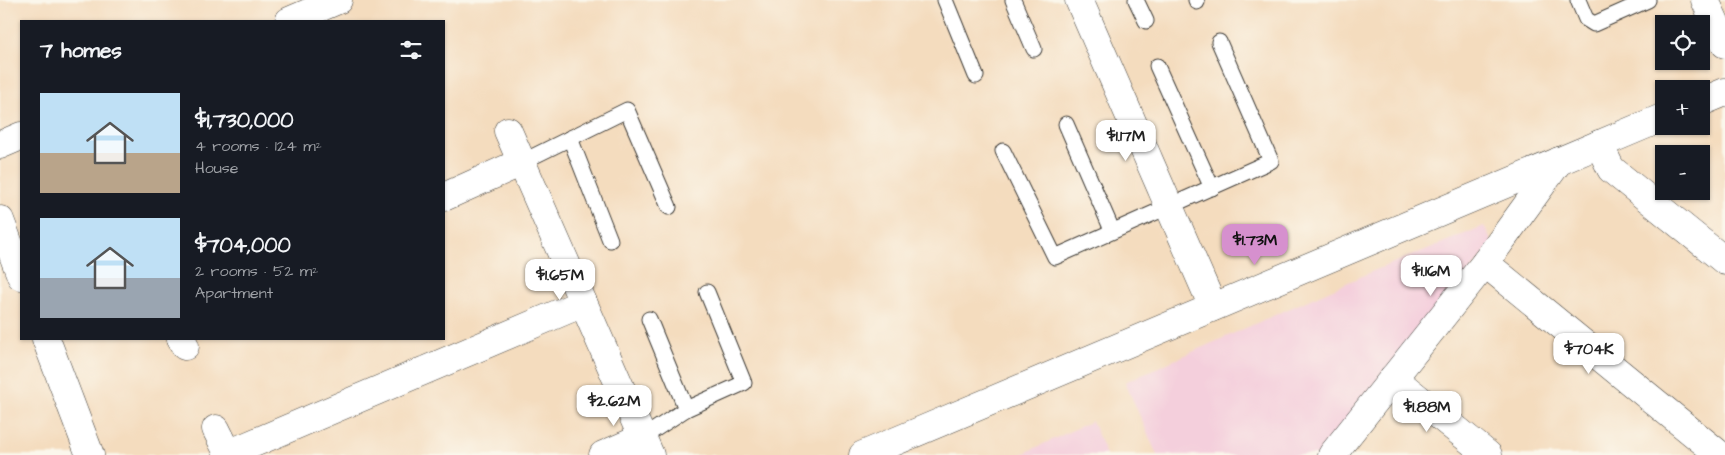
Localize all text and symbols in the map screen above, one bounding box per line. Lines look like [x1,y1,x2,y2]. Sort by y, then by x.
map controls [1655,15,1710,200]
button: locate [1655,15,1710,70]
text: 7 homes [40,36,122,65]
icon: filters [397,36,425,64]
button: + [1655,80,1710,135]
text: $1,730,000 [195,106,293,135]
icon: home [80,113,140,173]
pin: $1.17M [1085,120,1167,162]
text: $1.17M [1107,125,1145,147]
text: 4 rooms · 124 m² [195,135,322,157]
button: − [1655,145,1710,200]
text: House [195,157,239,179]
pin: $1.73M [1214,224,1296,266]
text: $1.73M [1233,229,1277,251]
text: $704,000 [195,231,291,260]
icon: home [80,238,140,298]
pin: $1.16M [1390,254,1472,297]
pin: $1.65M [519,258,601,301]
text: 2 rooms · 52 m² [195,260,318,282]
text: $1.16M [1412,260,1450,282]
text: $1.65M [536,264,584,286]
text: Apartment [195,282,273,304]
pin: $704K [1554,332,1624,375]
text: $704K [1564,338,1614,360]
pin: $2.62M [573,384,655,427]
text: $2.62M [588,390,640,412]
pin: $1.88M [1386,390,1468,433]
text: $1.88M [1403,396,1451,418]

